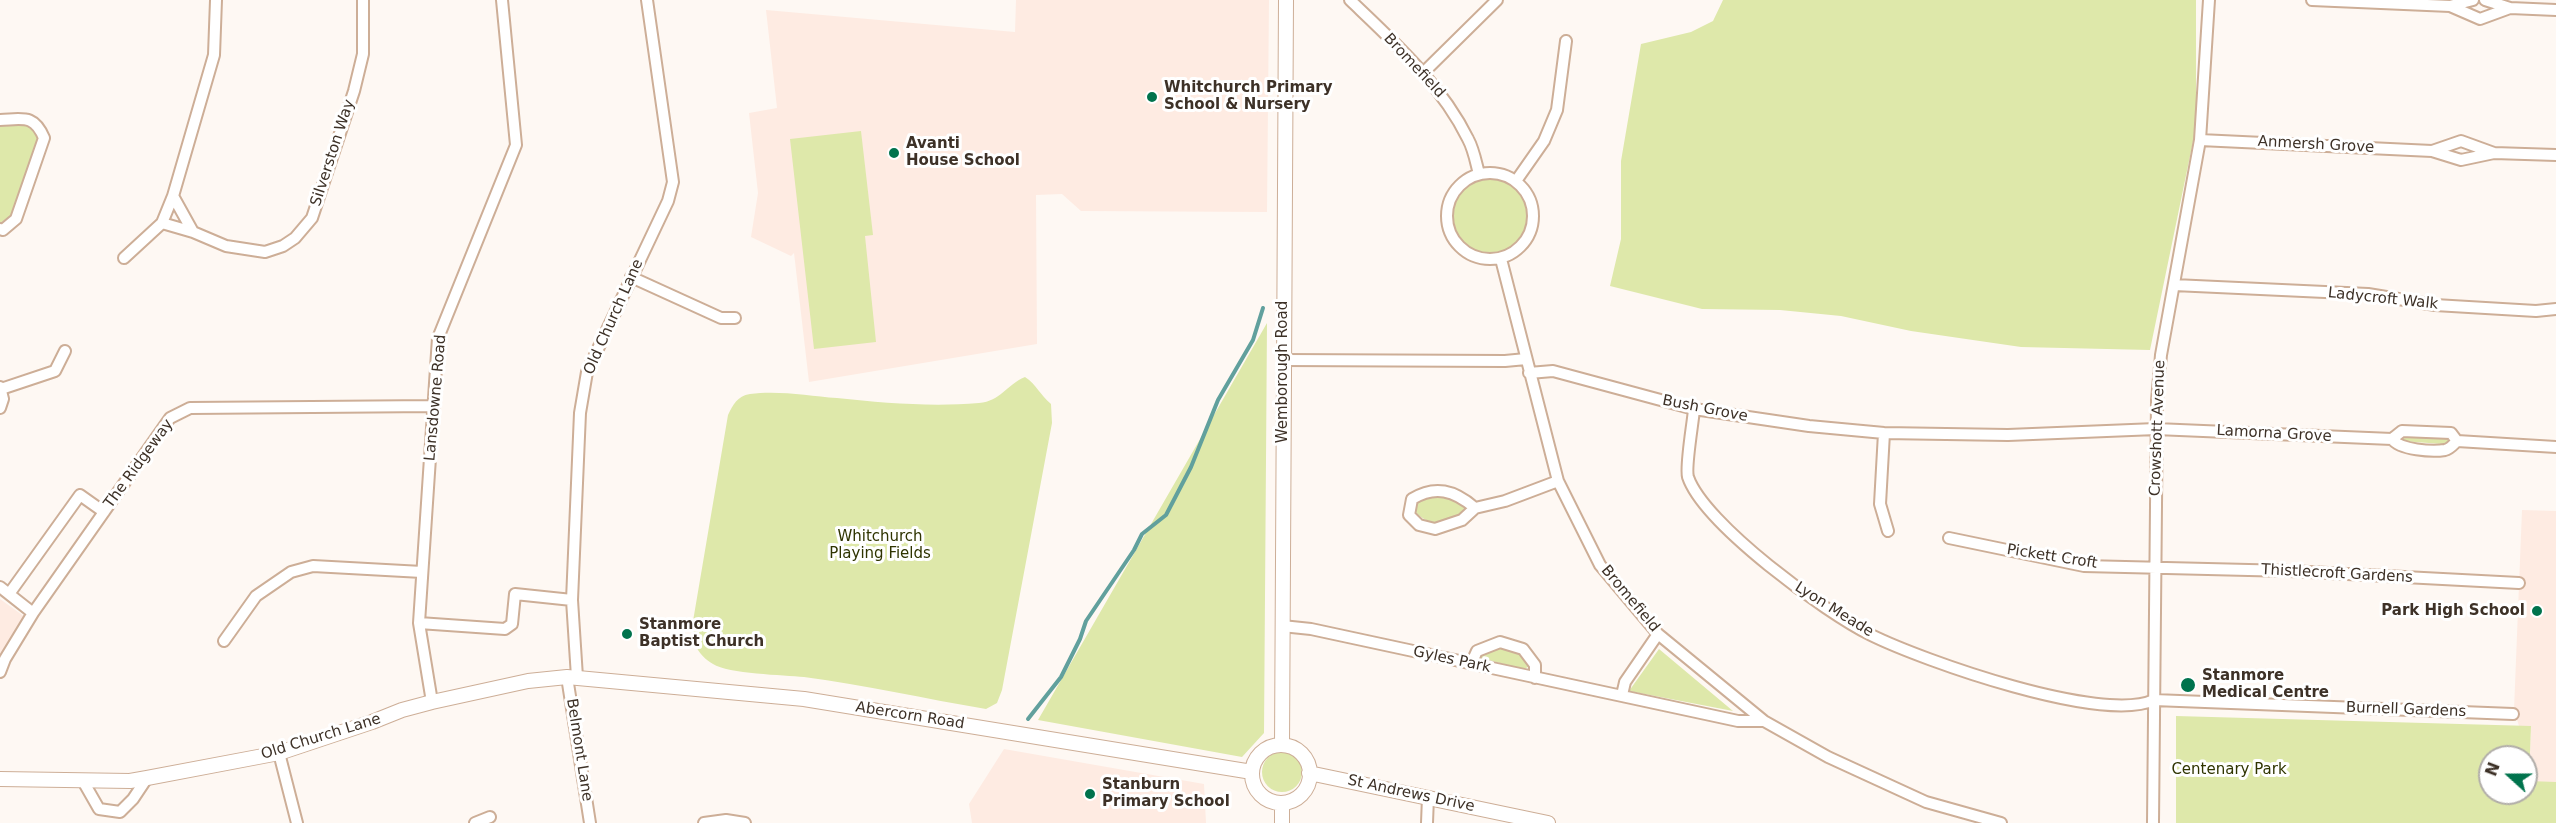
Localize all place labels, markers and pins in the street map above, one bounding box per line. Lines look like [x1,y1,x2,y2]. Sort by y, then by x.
place label: Whitchurch Primary School & Nursery [1164,79,1332,114]
marker: Whitchurch Primary School & Nursery [1145,90,1159,104]
place label: Avanti House School [906,135,1020,170]
marker: Avanti House School [887,146,901,160]
place label: Park High School [2381,602,2525,620]
marker: Park High School [2530,604,2544,618]
place label: Stanmore Baptist Church [639,616,764,651]
marker: Stanmore Baptist Church [620,627,634,641]
place label: Stanmore Medical Centre [2202,667,2329,702]
marker: Stanmore Medical Centre [2179,676,2197,694]
place label: Stanburn Primary School [1102,776,1230,811]
marker: Stanburn Primary School [1083,787,1097,801]

